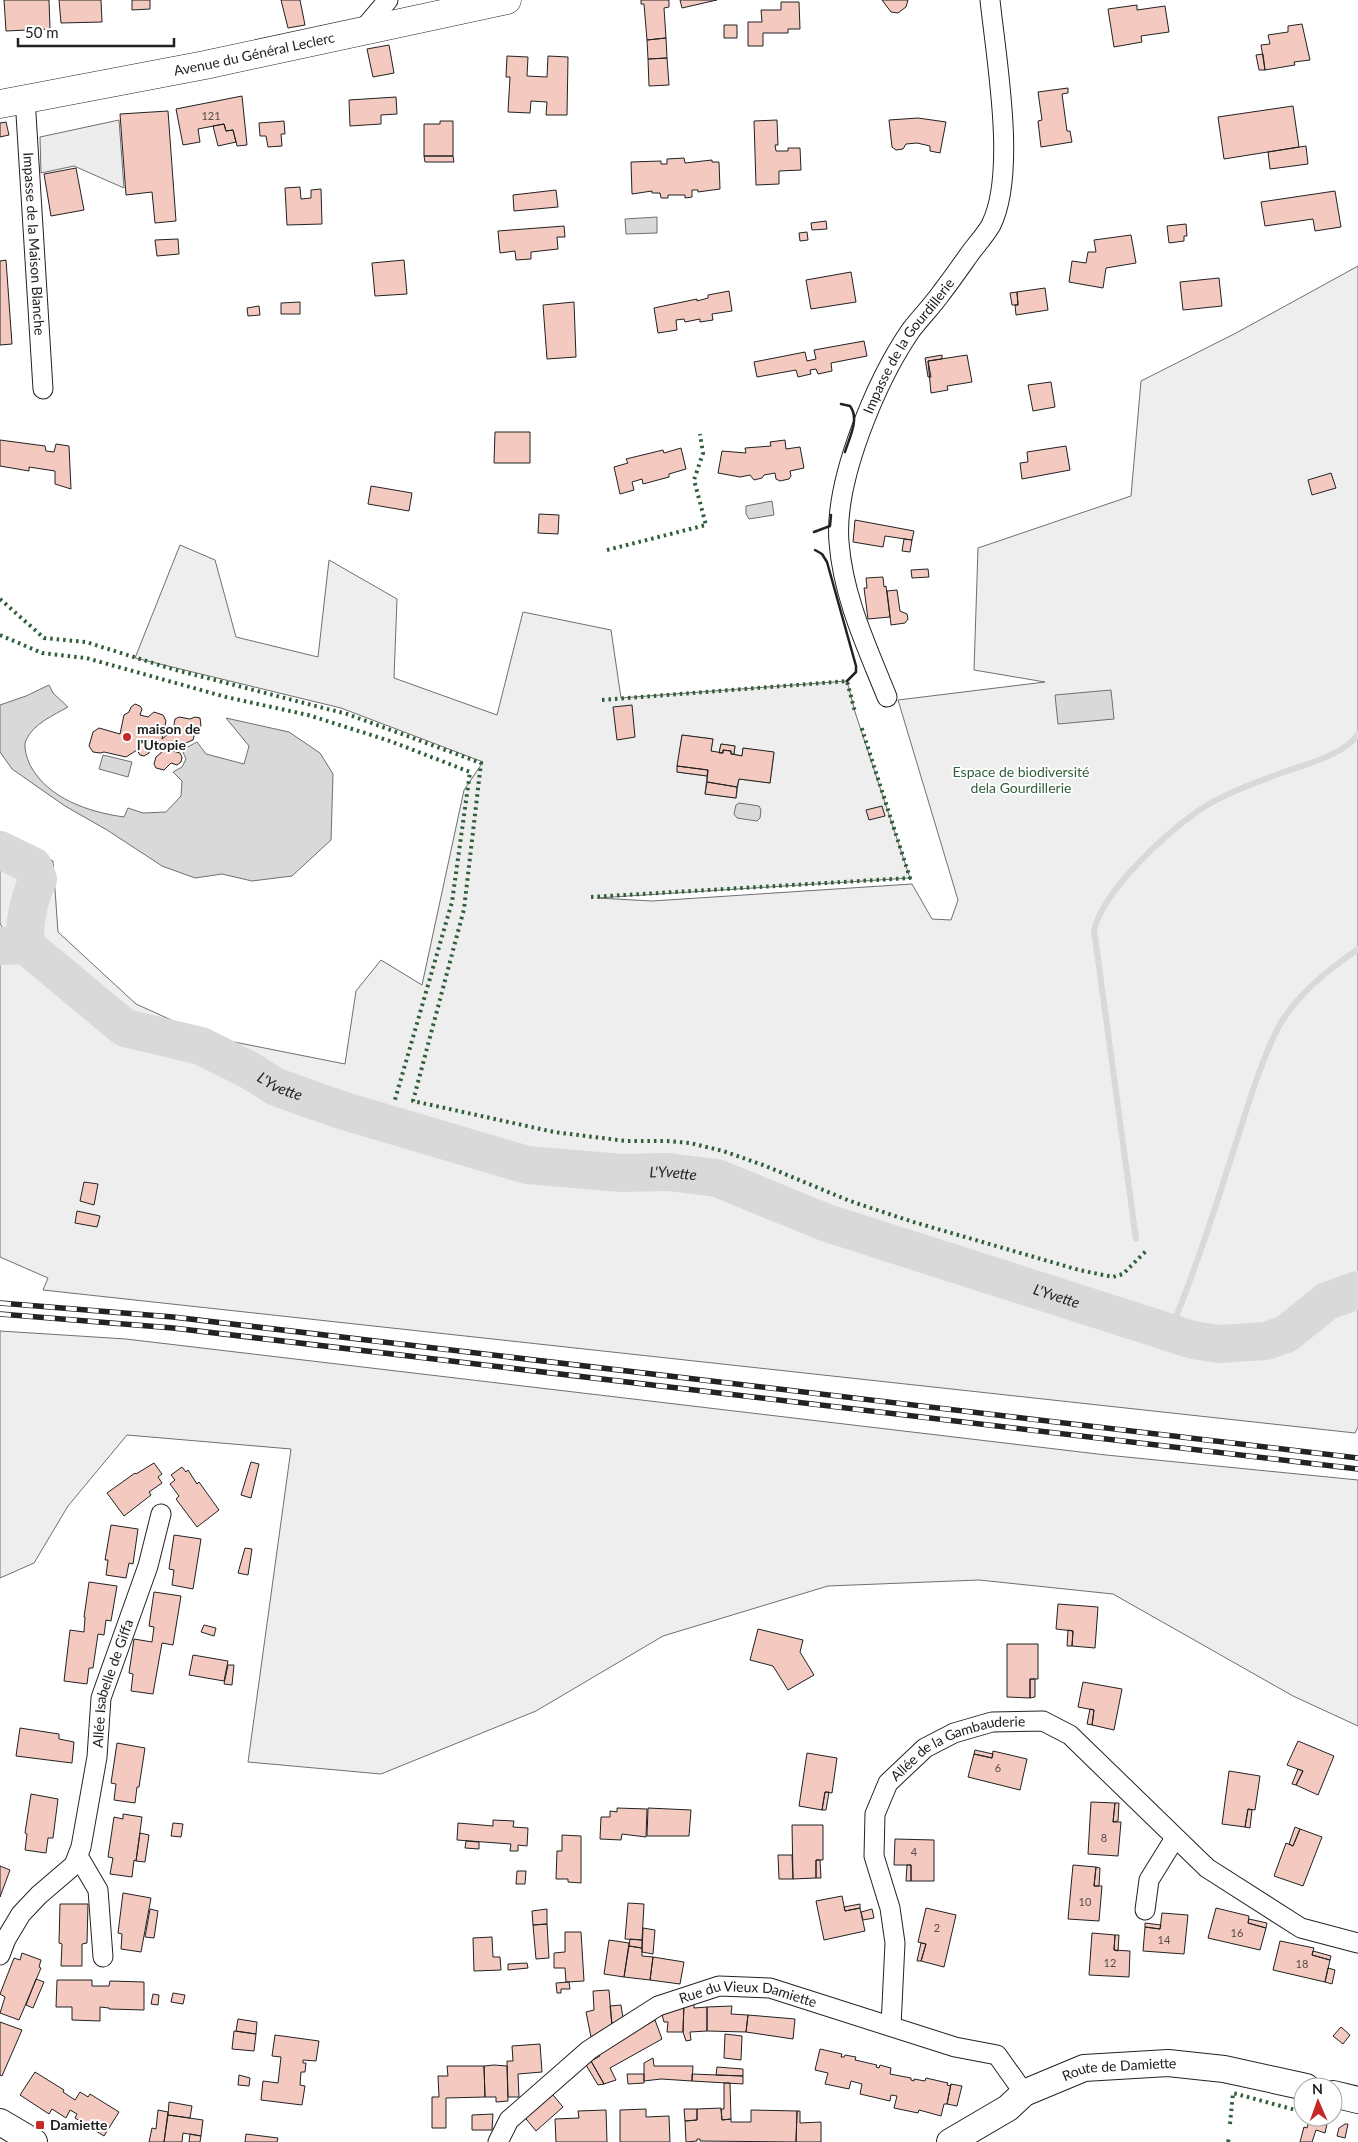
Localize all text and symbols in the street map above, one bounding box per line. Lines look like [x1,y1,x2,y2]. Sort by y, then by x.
scale bar [18,15,174,47]
text: 50 m [25,23,59,41]
street label: Avenue du Général Leclerc [172,28,336,79]
house number: 121 [201,109,221,122]
street label: Impasse de la Maison Blanche [20,152,49,336]
street label: Impasse de la Gourdillerie [859,275,957,416]
place label: maison de l'Utopie [137,720,201,753]
marker: maison de l'Utopie [121,731,133,743]
park label: Espace de biodiversité dela Gourdillerie [953,763,1089,796]
water label: L'Yvette [254,1068,305,1104]
water label: L'Yvette [649,1162,698,1183]
water label: L'Yvette [1031,1280,1082,1311]
street label: Allée Isabelle de Giffa [89,1617,136,1748]
street label: Allée de la Gambauderie [887,1712,1025,1784]
house number: 6 [995,1761,1001,1774]
house number: 8 [1101,1831,1107,1844]
house number: 4 [911,1845,918,1858]
house number: 10 [1079,1895,1092,1908]
house number: 2 [934,1921,940,1934]
house number: 16 [1231,1926,1243,1939]
house number: 14 [1158,1933,1171,1946]
house number: 12 [1104,1956,1116,1969]
house number: 18 [1296,1957,1308,1970]
street label: Rue du Vieux Damiette [677,1977,819,2010]
street label: Route de Damiette [1059,2054,1177,2084]
north arrow [1293,2077,1343,2127]
text: N [1312,2080,1323,2097]
place label: Damiette [50,2116,108,2133]
marker: Damiette [34,2119,46,2131]

